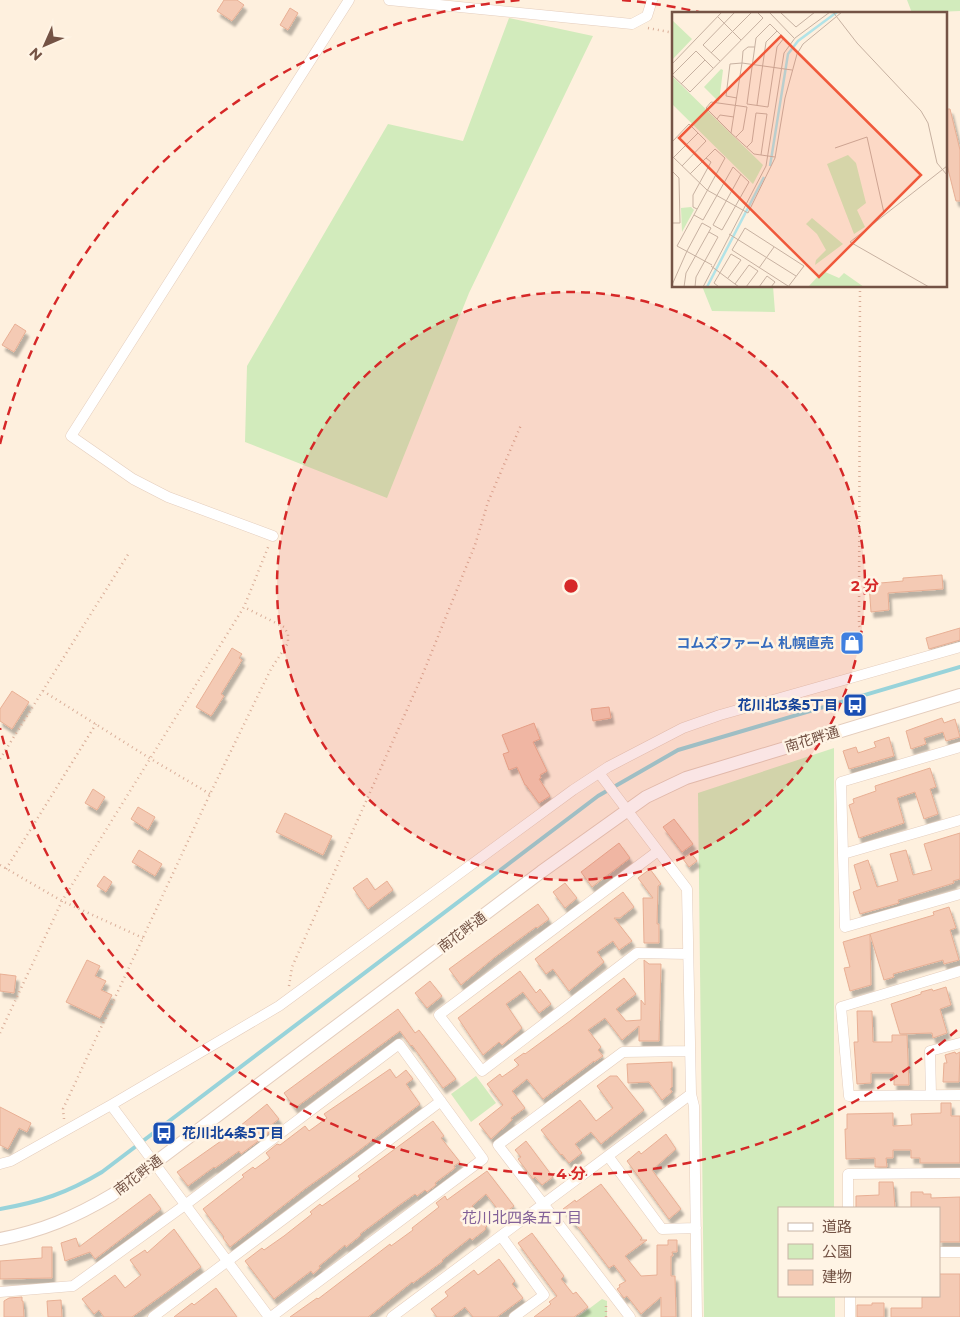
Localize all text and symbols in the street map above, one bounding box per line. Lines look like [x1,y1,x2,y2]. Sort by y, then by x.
inset map [672,12,948,288]
north arrow [20,20,70,70]
text: N [25,44,46,65]
text: 2 分 [851,576,879,595]
centre of rings [562,577,580,595]
shop icon: コムズファーム 札幌直売 [839,630,865,656]
place label: コムズファーム 札幌直売 [676,634,834,652]
bus stop icon: 花川北3条5丁目 [842,692,868,718]
place label: 花川北3条5丁目 [737,696,838,714]
street label: 南花畔通 [783,722,841,756]
street label: 南花畔通 [434,908,490,956]
bus stop icon: 花川北4条5丁目 [151,1120,177,1146]
place label: 花川北4条5丁目 [182,1124,284,1142]
street label: 南花畔通 [110,1151,166,1199]
text: 4 分 [556,1164,586,1183]
legend [778,1207,940,1297]
district label: 花川北四条五丁目 [462,1208,582,1227]
text: 道路 [822,1217,852,1236]
text: 公園 [822,1242,852,1261]
text: 建物 [822,1267,852,1286]

